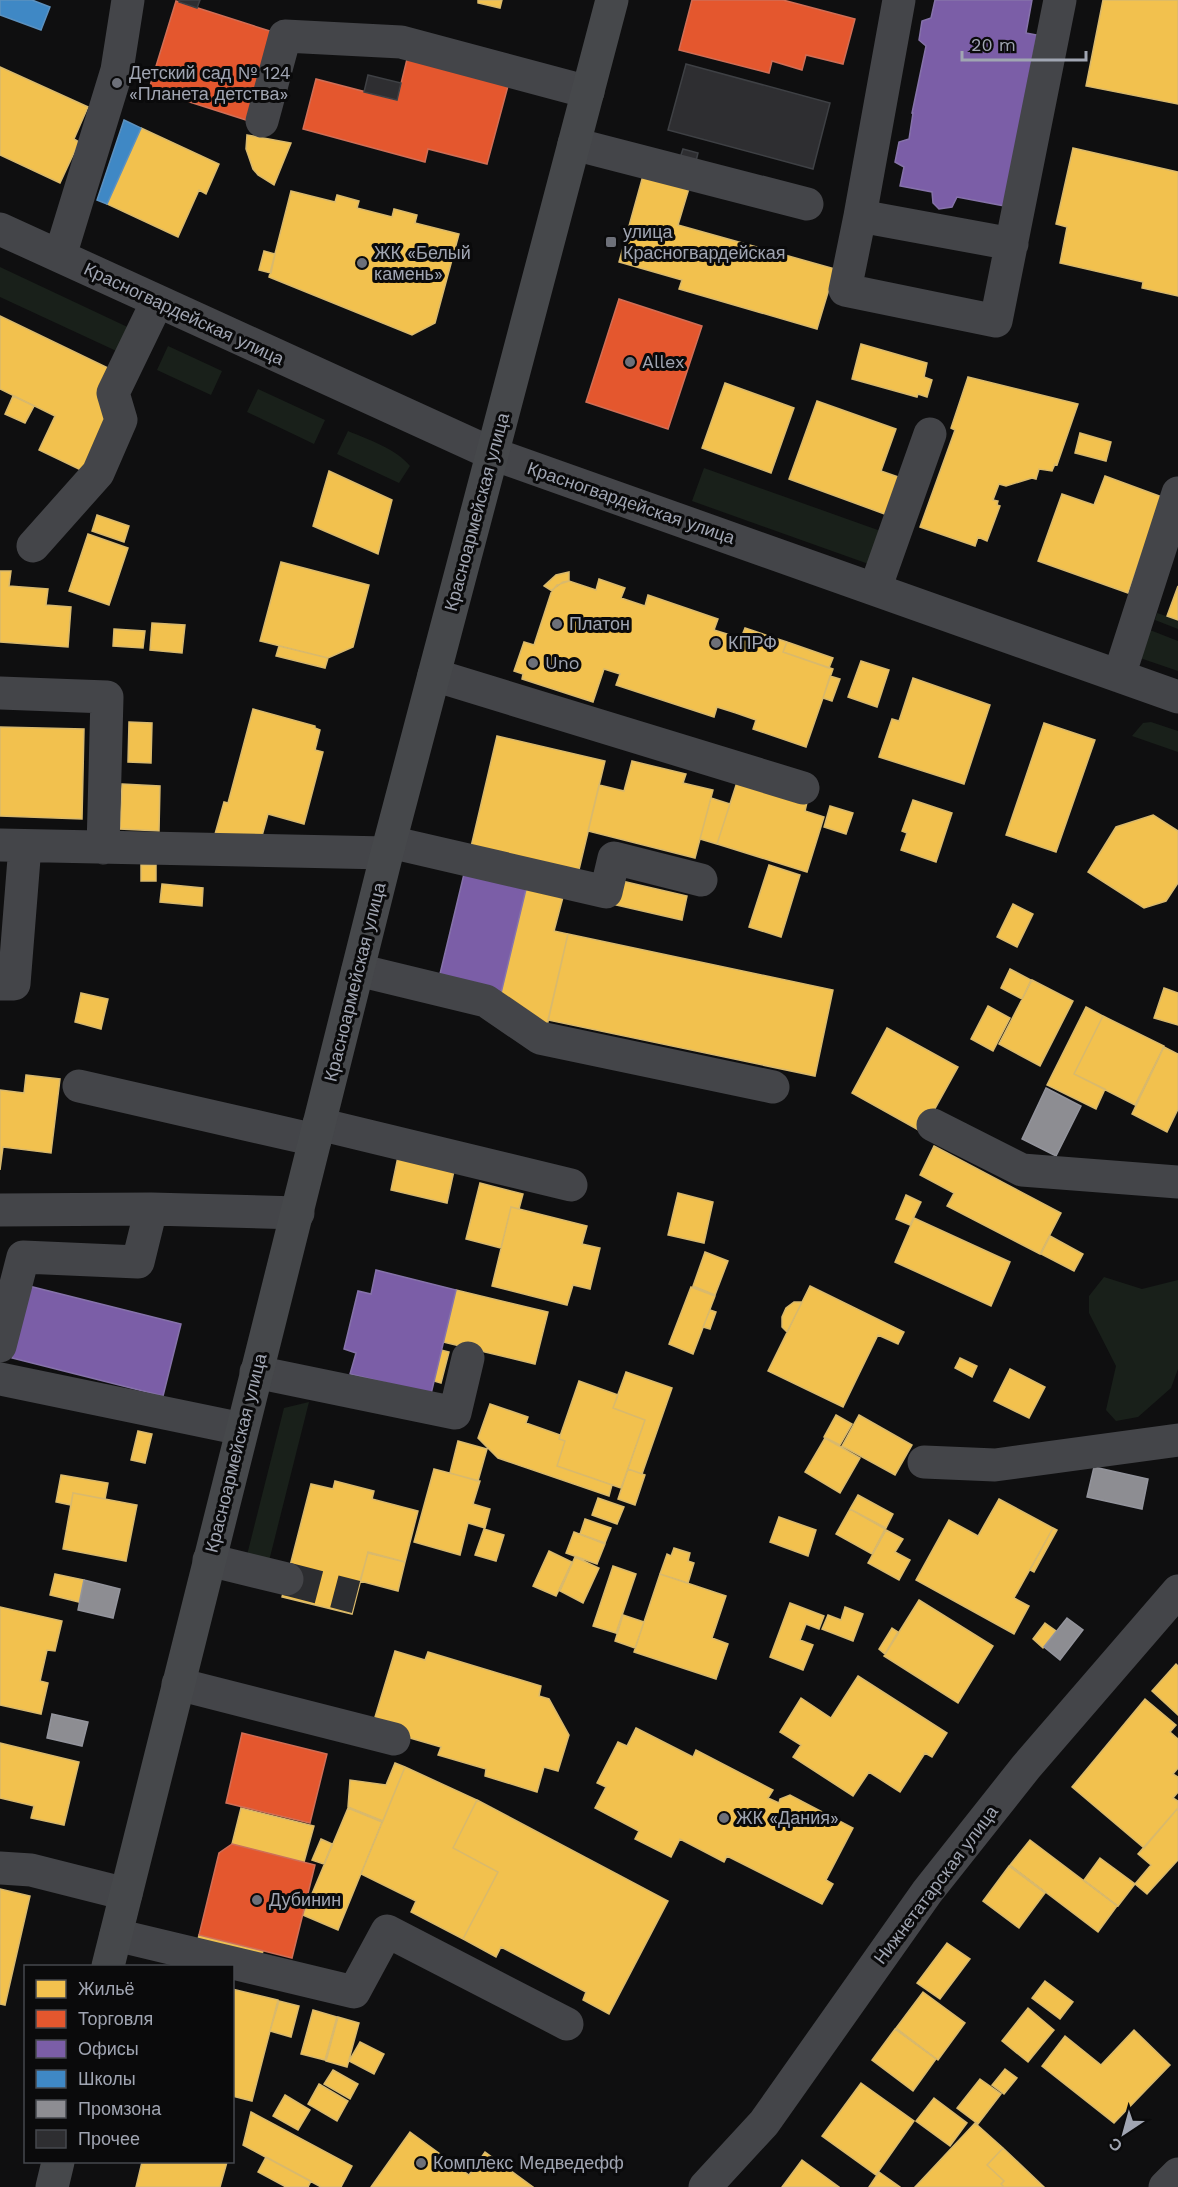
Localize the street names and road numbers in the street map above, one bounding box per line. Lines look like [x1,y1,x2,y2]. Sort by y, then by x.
street label: Красногвардейская улица [81,258,288,370]
street label: Красноармейская улица [440,409,513,613]
street label: Красногвардейская улица [525,457,739,548]
street label: Красноармейская улица [320,879,390,1084]
street label: Красноармейская улица [201,1350,271,1555]
street label: Нижнетатарская улица [869,1801,1003,1968]

